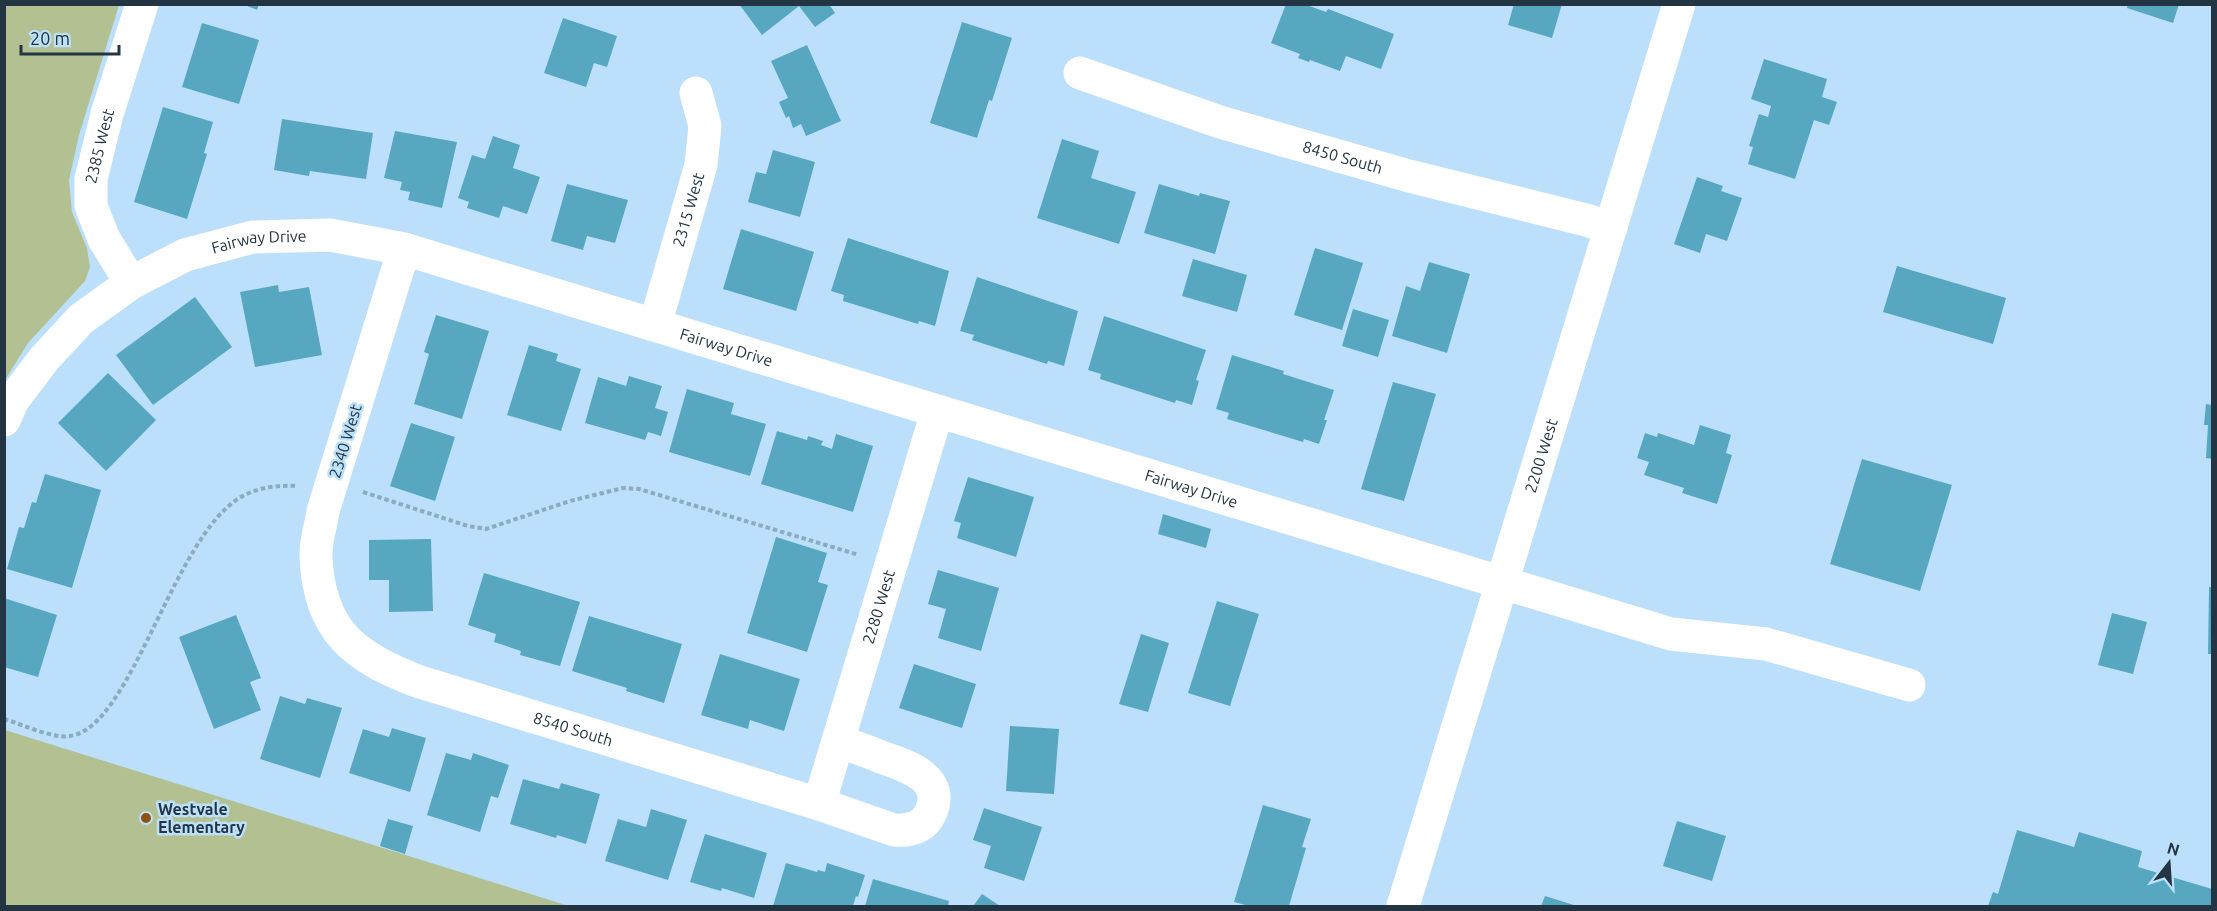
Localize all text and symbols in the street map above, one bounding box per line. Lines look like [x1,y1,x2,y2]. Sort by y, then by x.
scale bar [21,18,118,56]
text: 20 m [30,28,70,48]
street label: 2385 West [81,106,117,185]
street label: 8450 South [1301,137,1385,177]
street label: 2315 West [669,170,708,249]
street label: Fairway Drive [209,227,307,257]
street label: Fairway Drive [678,324,775,370]
street label: 2340 West [325,401,365,480]
street label: 2200 West [1521,416,1561,495]
street label: Fairway Drive [1143,466,1240,511]
street label: 2280 West [859,567,898,646]
street label: 8540 South [531,708,615,749]
place label: Westvale Elementary [158,800,245,836]
marker: Westvale Elementary [139,811,153,825]
north arrow [2139,833,2199,893]
text: N [2165,838,2182,859]

